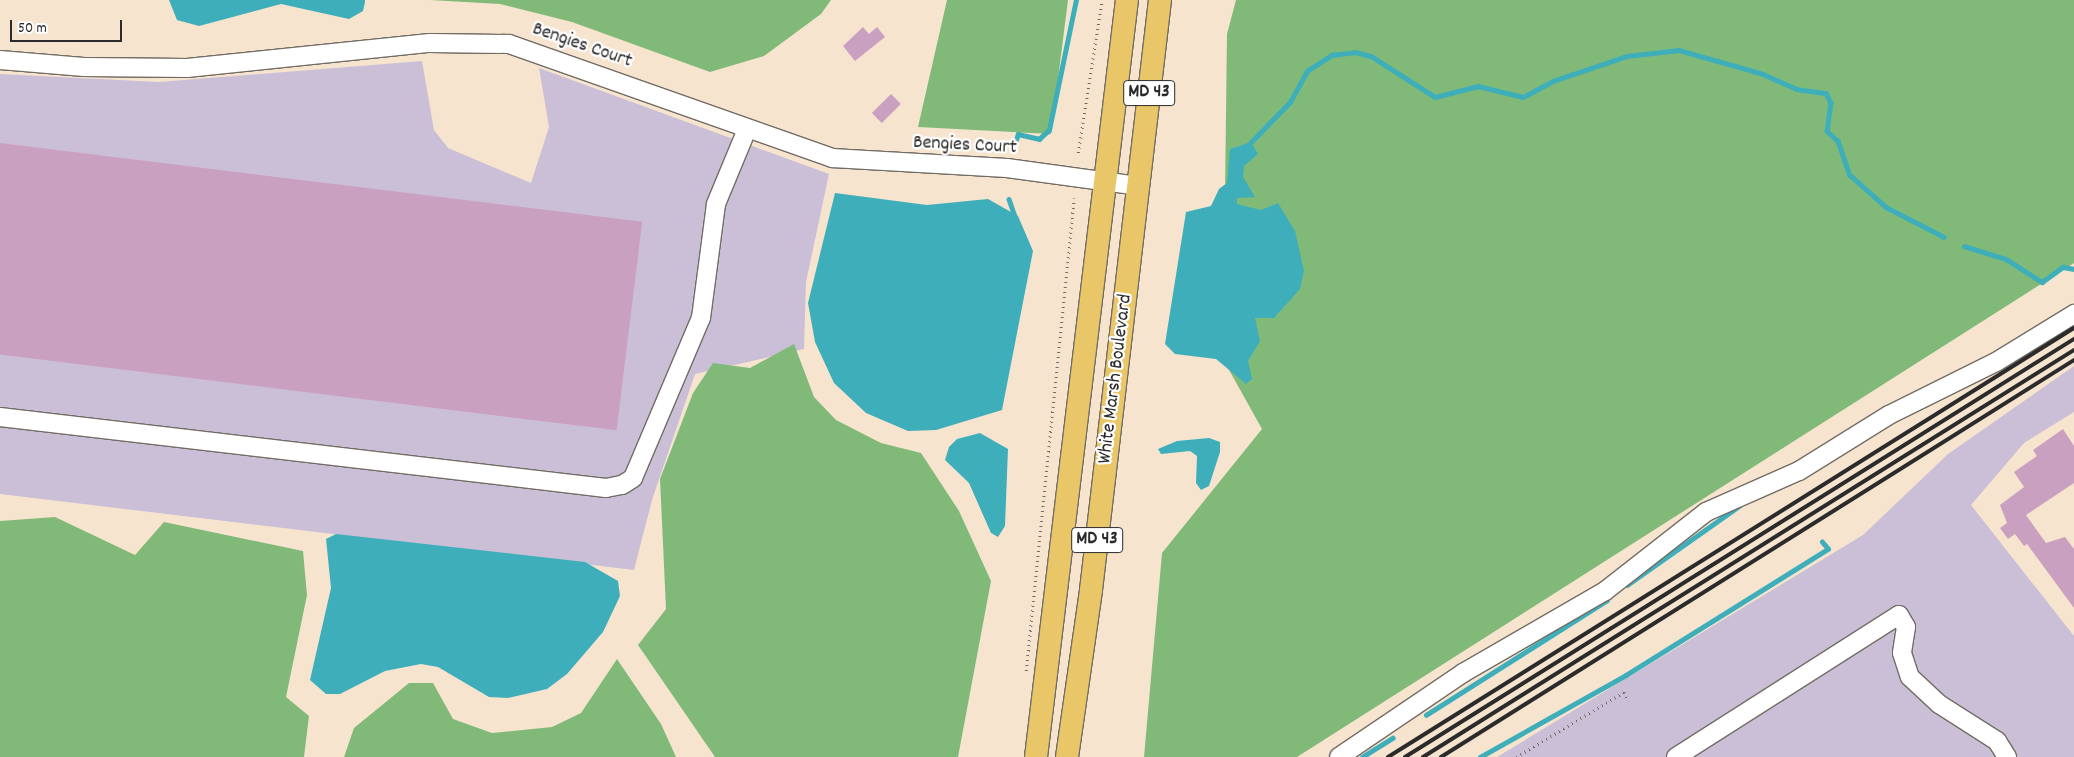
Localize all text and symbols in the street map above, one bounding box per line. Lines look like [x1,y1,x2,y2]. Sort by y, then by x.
scale bar [12,10,125,42]
text: 50 m [18,18,47,40]
street label: Bengies Court [529,18,635,74]
road number: MD 43 [1123,76,1175,110]
street label: Bengies Court [912,131,1018,161]
street label: White Marsh Boulevard [1094,293,1138,465]
road number: MD 43 [1071,524,1123,556]

